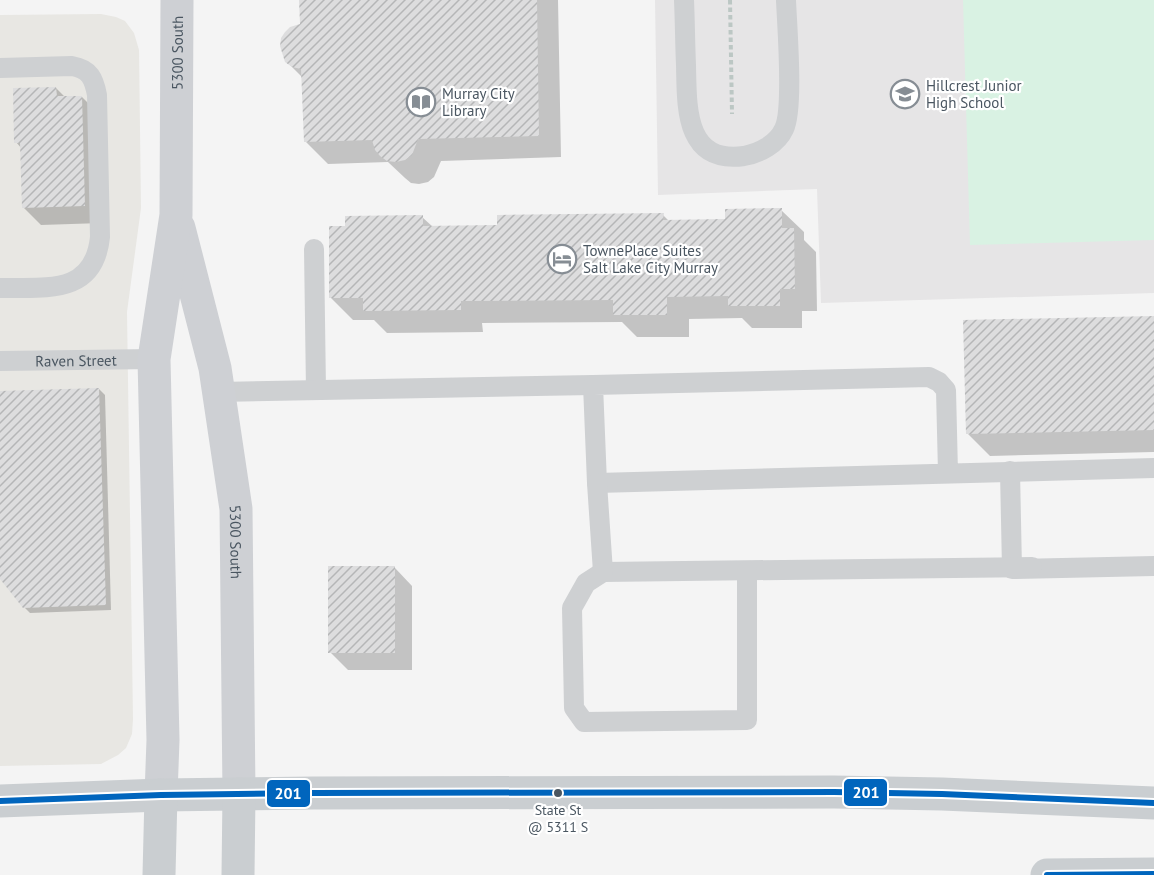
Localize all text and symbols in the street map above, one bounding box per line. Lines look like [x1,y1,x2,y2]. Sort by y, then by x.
street label: 5300 South [167,16,186,90]
place label: Hillcrest Junior High School [926,76,1022,112]
school or university icon: Hillcrest Junior High School [889,78,921,110]
place label: Murray City Library [442,84,515,120]
library icon: Murray City Library [405,86,437,118]
place label: TownePlace Suites Salt Lake City Murray [583,241,718,277]
hotel icon: TownePlace Suites Salt Lake City Murray [546,243,578,275]
street label: Raven Street [35,350,117,370]
street label: 5300 South [226,503,246,579]
line badge: 201 [843,778,888,807]
line badge: 201 [266,779,311,808]
text: 201 [852,782,880,802]
text: 201 [274,783,302,803]
marker: State St @ 5311 S [552,787,564,799]
place label: State St @ 5311 S [528,801,588,836]

